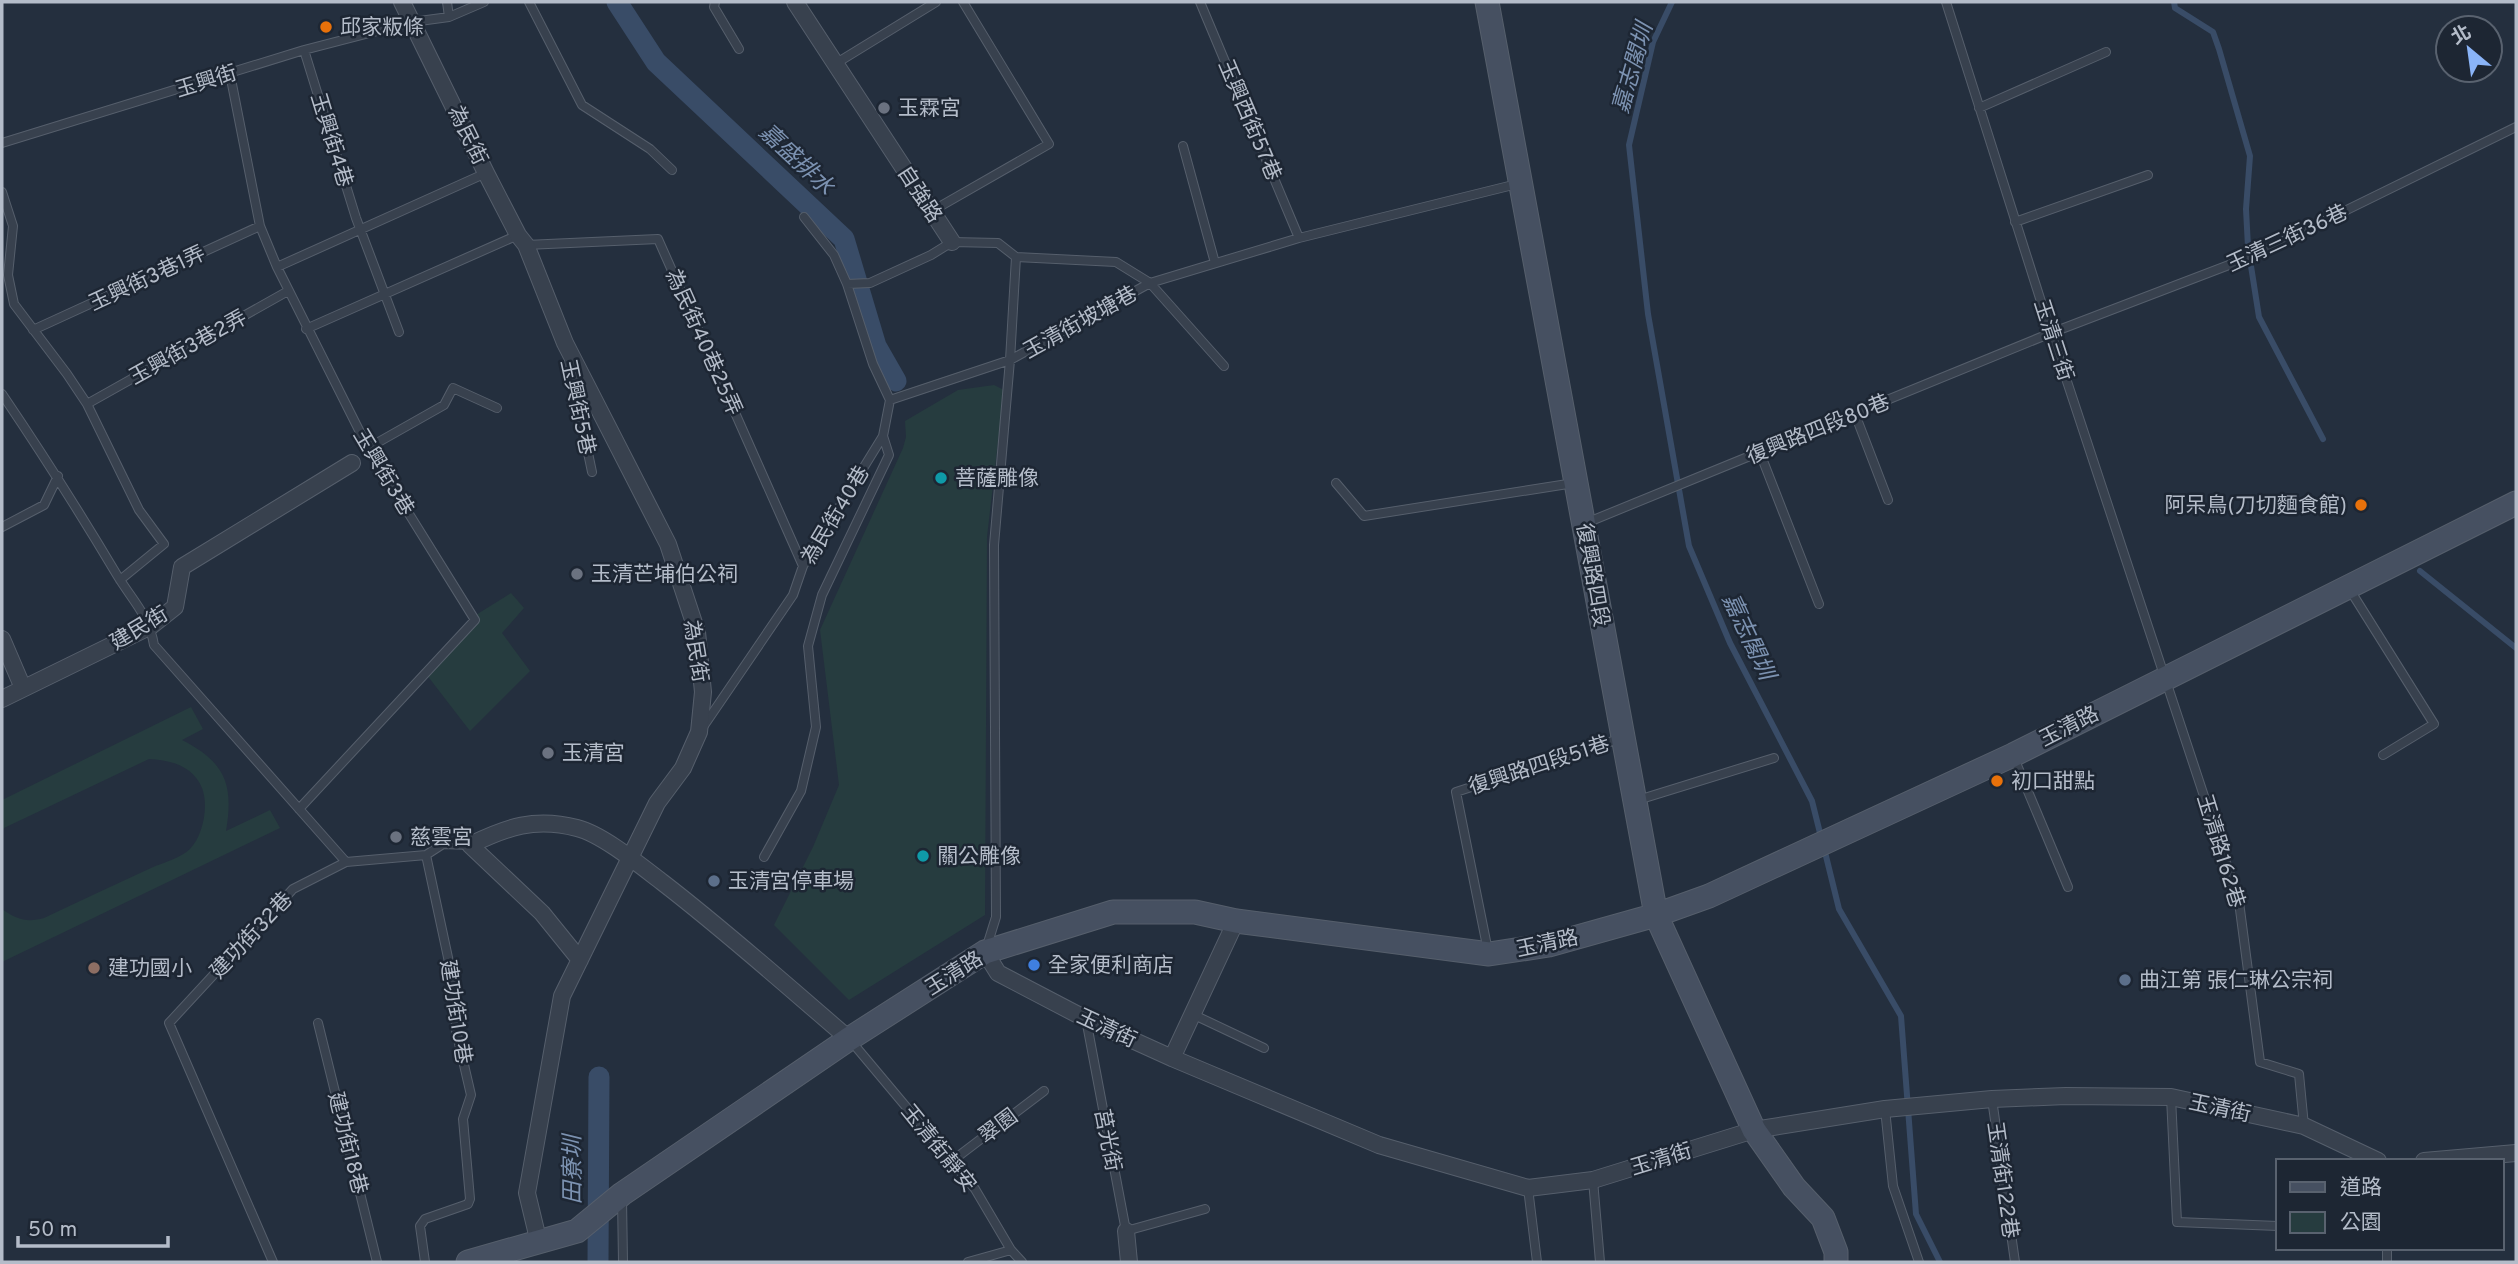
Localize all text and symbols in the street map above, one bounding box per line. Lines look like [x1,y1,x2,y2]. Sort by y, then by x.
north arrow [2434,14,2504,84]
place label: 邱家粄條 [340,15,424,42]
water label: 嘉志閣圳 [1608,18,1662,117]
marker: 邱家粄條 [318,19,334,35]
text: 北 [2448,21,2476,51]
street label: 玉興西街57巷 [1211,56,1286,185]
street label: 玉興街 [172,60,241,105]
street label: 玉興街4巷 [303,90,358,191]
place label: 玉霖宮 [898,96,961,123]
marker: 玉霖宮 [876,100,892,116]
street label: 為民街 [441,101,493,170]
water label: 嘉盛排水 [752,119,840,203]
street label: 自強路 [890,161,947,229]
street label: 玉清三街36巷 [2223,200,2352,279]
street label: 玉興街3巷1弄 [85,241,210,318]
street label: 為民街40巷25弄 [658,265,747,420]
street label: 玉清街坡塘巷 [1019,281,1142,366]
street label: 玉清三街 [2027,296,2078,385]
street label: 玉興街3巷2弄 [125,305,252,392]
street label: 玉興街5巷 [553,357,600,458]
street label: 復興路四段80巷 [1743,389,1894,471]
street label: 玉興街3巷 [346,424,419,521]
street label: 為民街40巷 [796,461,876,570]
place label: 菩薩雕像 [955,466,1039,493]
marker: 菩薩雕像 [933,470,949,486]
place label: 阿呆鳥(刀切麵食館) [2165,493,2347,520]
marker: 阿呆鳥(刀切麵食館) [2353,497,2369,513]
street label: 復興路四段 [1569,521,1614,629]
place label: 玉清芒埔伯公祠 [591,562,738,589]
marker: 玉清芒埔伯公祠 [569,566,585,582]
water label: 嘉志閣圳 [1714,589,1781,688]
street label: 建民街 [106,601,174,657]
street label: 為民街 [676,618,713,684]
street label: 玉清路 [2035,701,2104,754]
street label: 復興路四段51巷 [1465,731,1613,802]
place label: 玉清宮 [562,741,625,768]
marker: 玉清宮 [540,745,556,761]
place label: 初口甜點 [2011,769,2095,796]
marker: 初口甜點 [1989,773,2005,789]
street label: 玉清路162巷 [2190,791,2250,911]
place label: 慈雲宮 [410,825,473,852]
marker: 慈雲宮 [388,829,404,845]
place label: 關公雕像 [937,844,1021,871]
marker: 關公雕像 [915,848,931,864]
place label: 玉清宮停車場 [728,869,854,896]
marker: 玉清宮停車場 [706,873,722,889]
street label: 建功街32巷 [205,887,299,985]
street label: 玉清路 [1514,925,1581,964]
street label: 玉清路 [921,946,989,1002]
place label: 全家便利商店 [1048,953,1174,980]
place label: 建功國小 [108,956,192,983]
marker: 全家便利商店 [1026,957,1042,973]
street label: 建功街10巷 [433,958,476,1066]
marker: 建功國小 [86,960,102,976]
place label: 曲江第 張仁琳公宗祠 [2139,968,2333,995]
marker: 曲江第 張仁琳公宗祠 [2117,972,2133,988]
street label: 玉清街 [1072,1004,1141,1055]
street label: 建功街18巷 [321,1089,372,1197]
street label: 玉清街 [2186,1090,2253,1129]
street label: 玉清街靜安 [894,1100,981,1198]
street label: 翠園 [974,1104,1024,1151]
street label: 莒光街 [1087,1107,1126,1174]
street label: 玉清街122巷 [1980,1120,2023,1240]
water label: 田寮圳 [560,1133,589,1205]
street label: 玉清街 [1627,1138,1696,1183]
legend [2276,1159,2504,1250]
text: 道路 [2340,1175,2382,1202]
scale bar [18,1204,168,1248]
text: 公園 [2340,1210,2382,1237]
text: 50 m [28,1217,77,1244]

